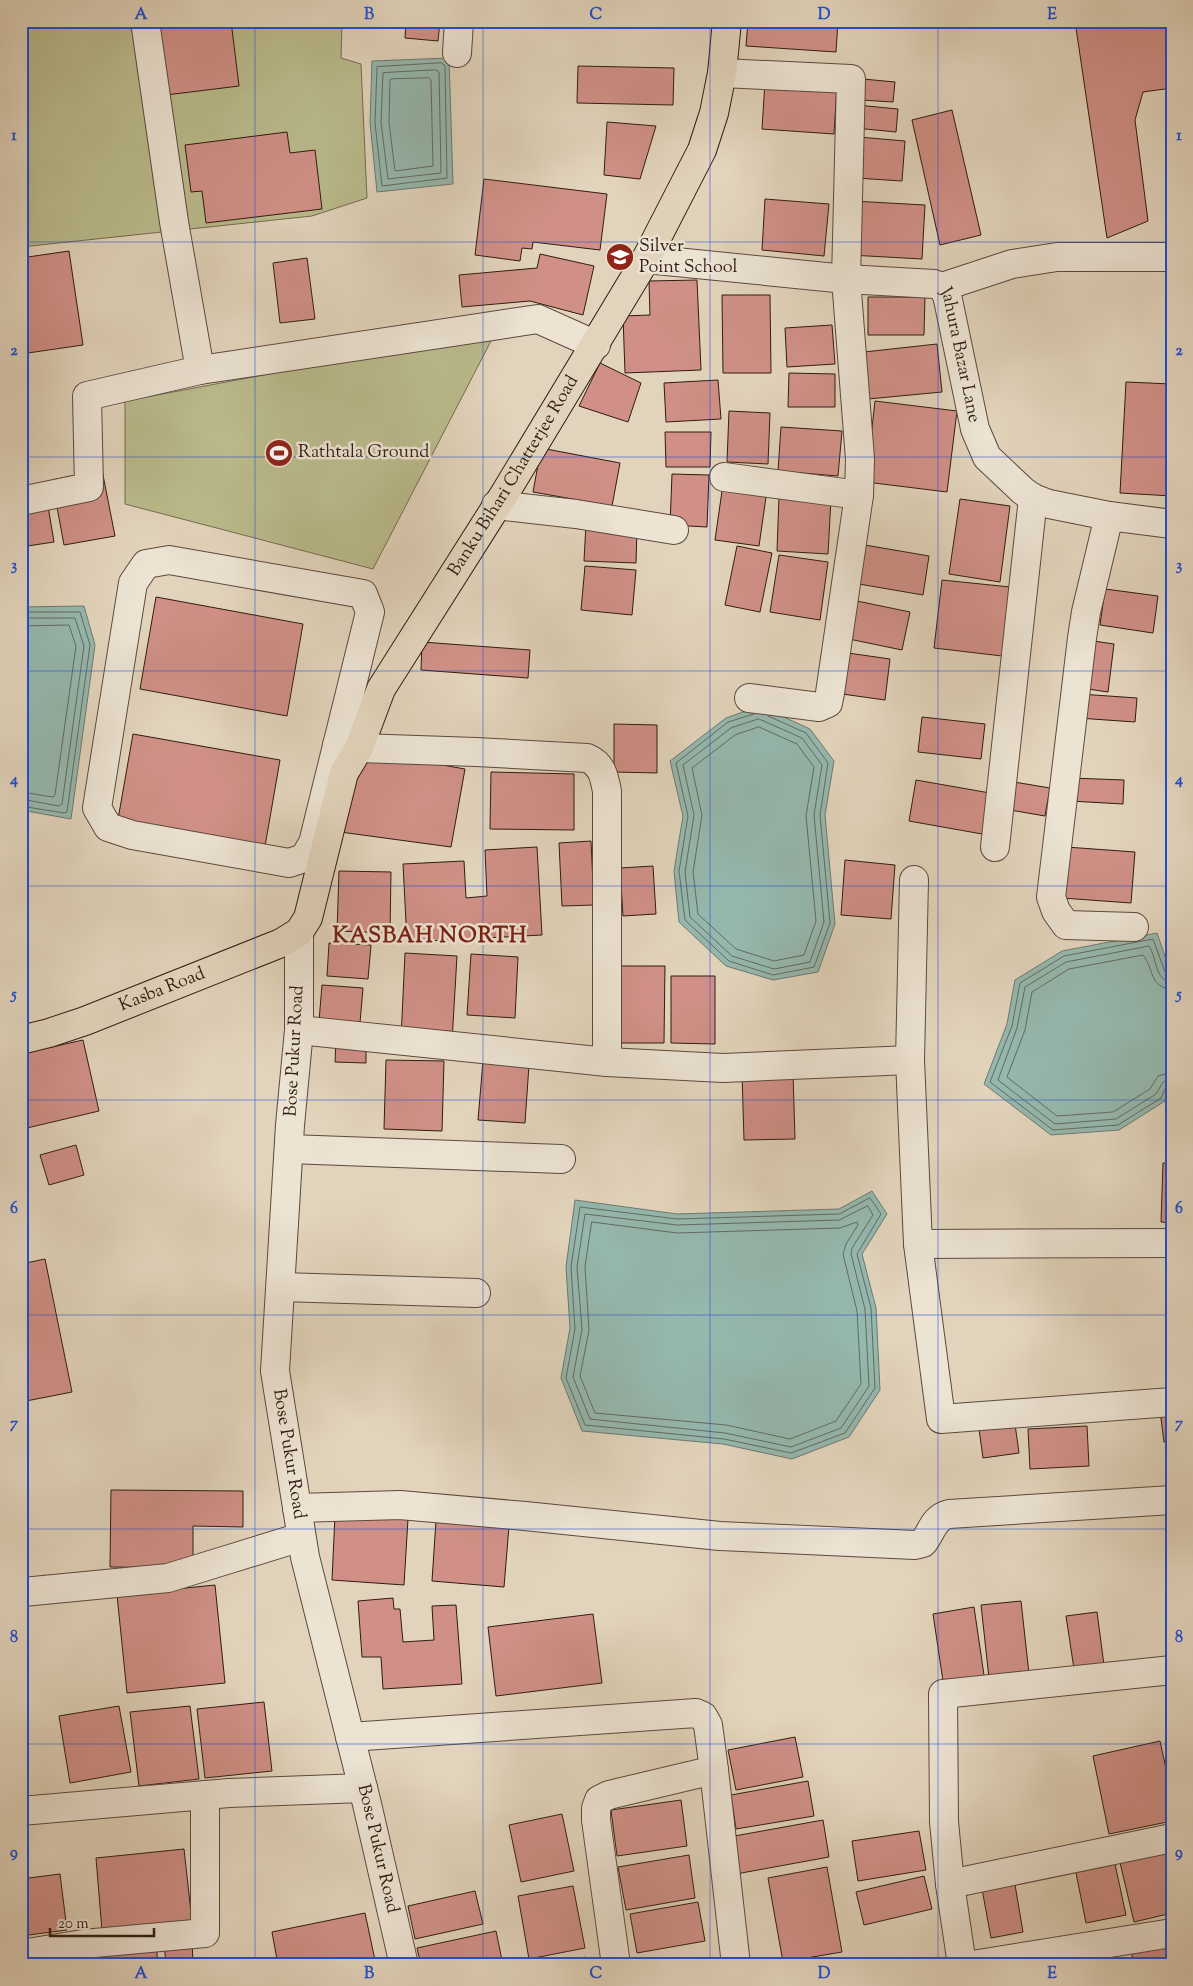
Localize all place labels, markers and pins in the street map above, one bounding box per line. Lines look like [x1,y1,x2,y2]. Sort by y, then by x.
place label: Silver Point School [639,234,738,281]
school or university icon: Silver Point School [605,242,635,272]
sports icon: Rathtala Ground [264,438,294,468]
place label: Rathtala Ground [298,440,430,466]

